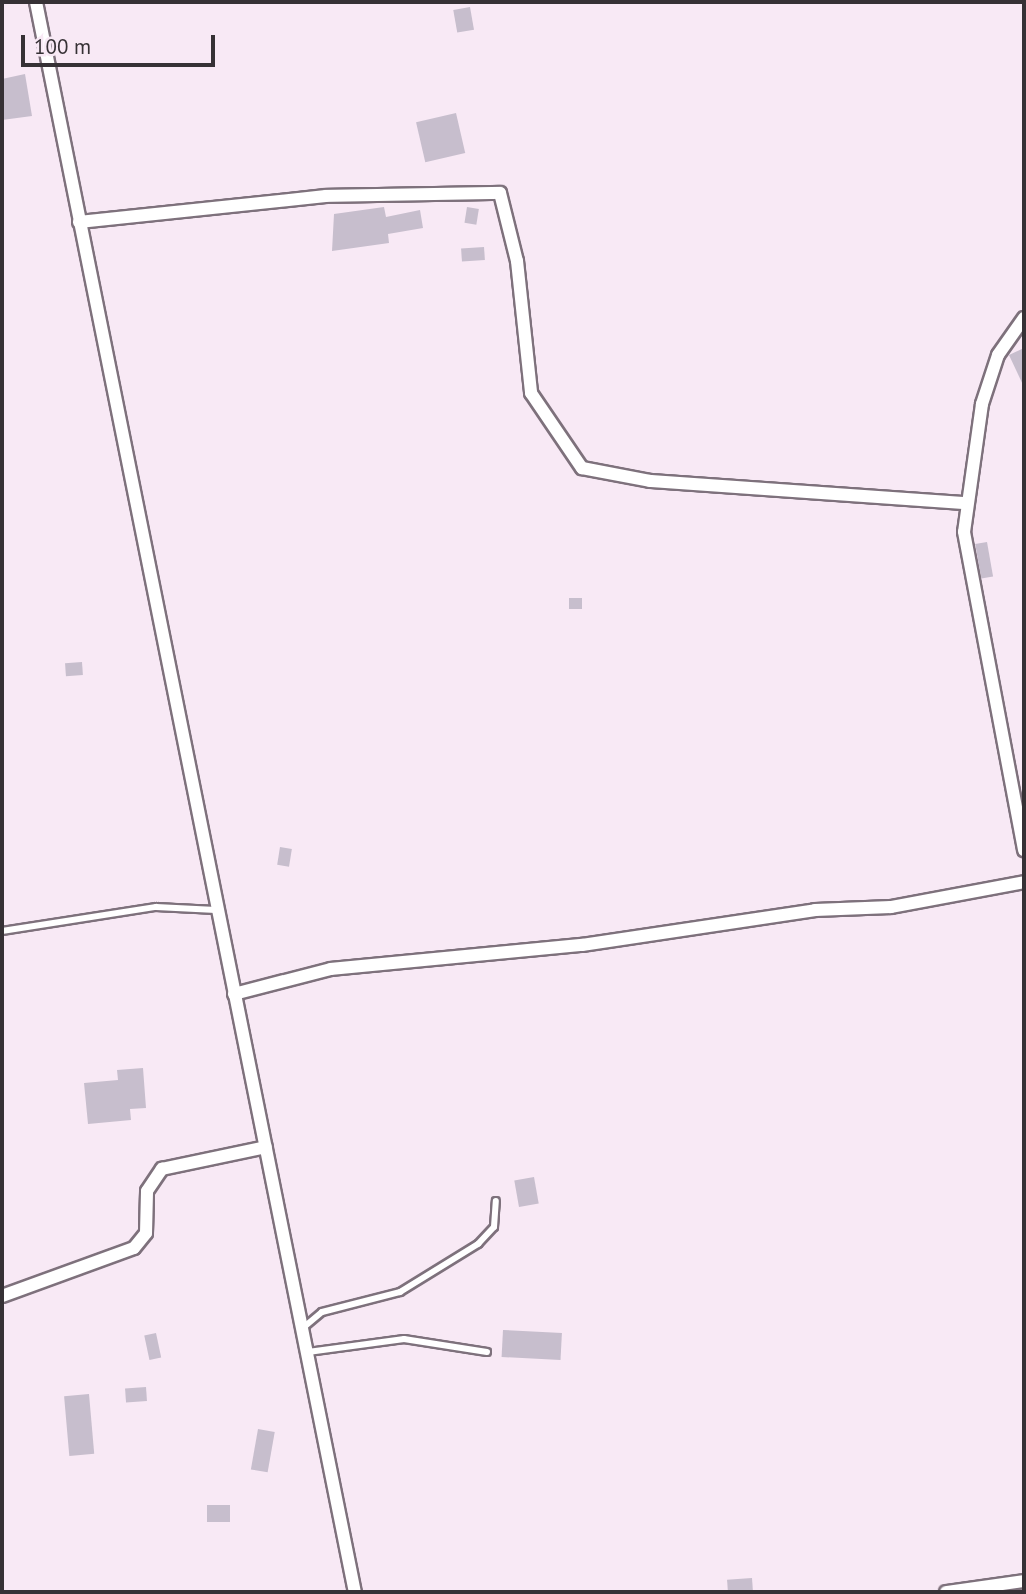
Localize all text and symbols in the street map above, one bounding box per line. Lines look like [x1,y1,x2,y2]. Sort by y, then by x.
scale bar [24,21,219,65]
text: 100 m [34,33,91,60]

